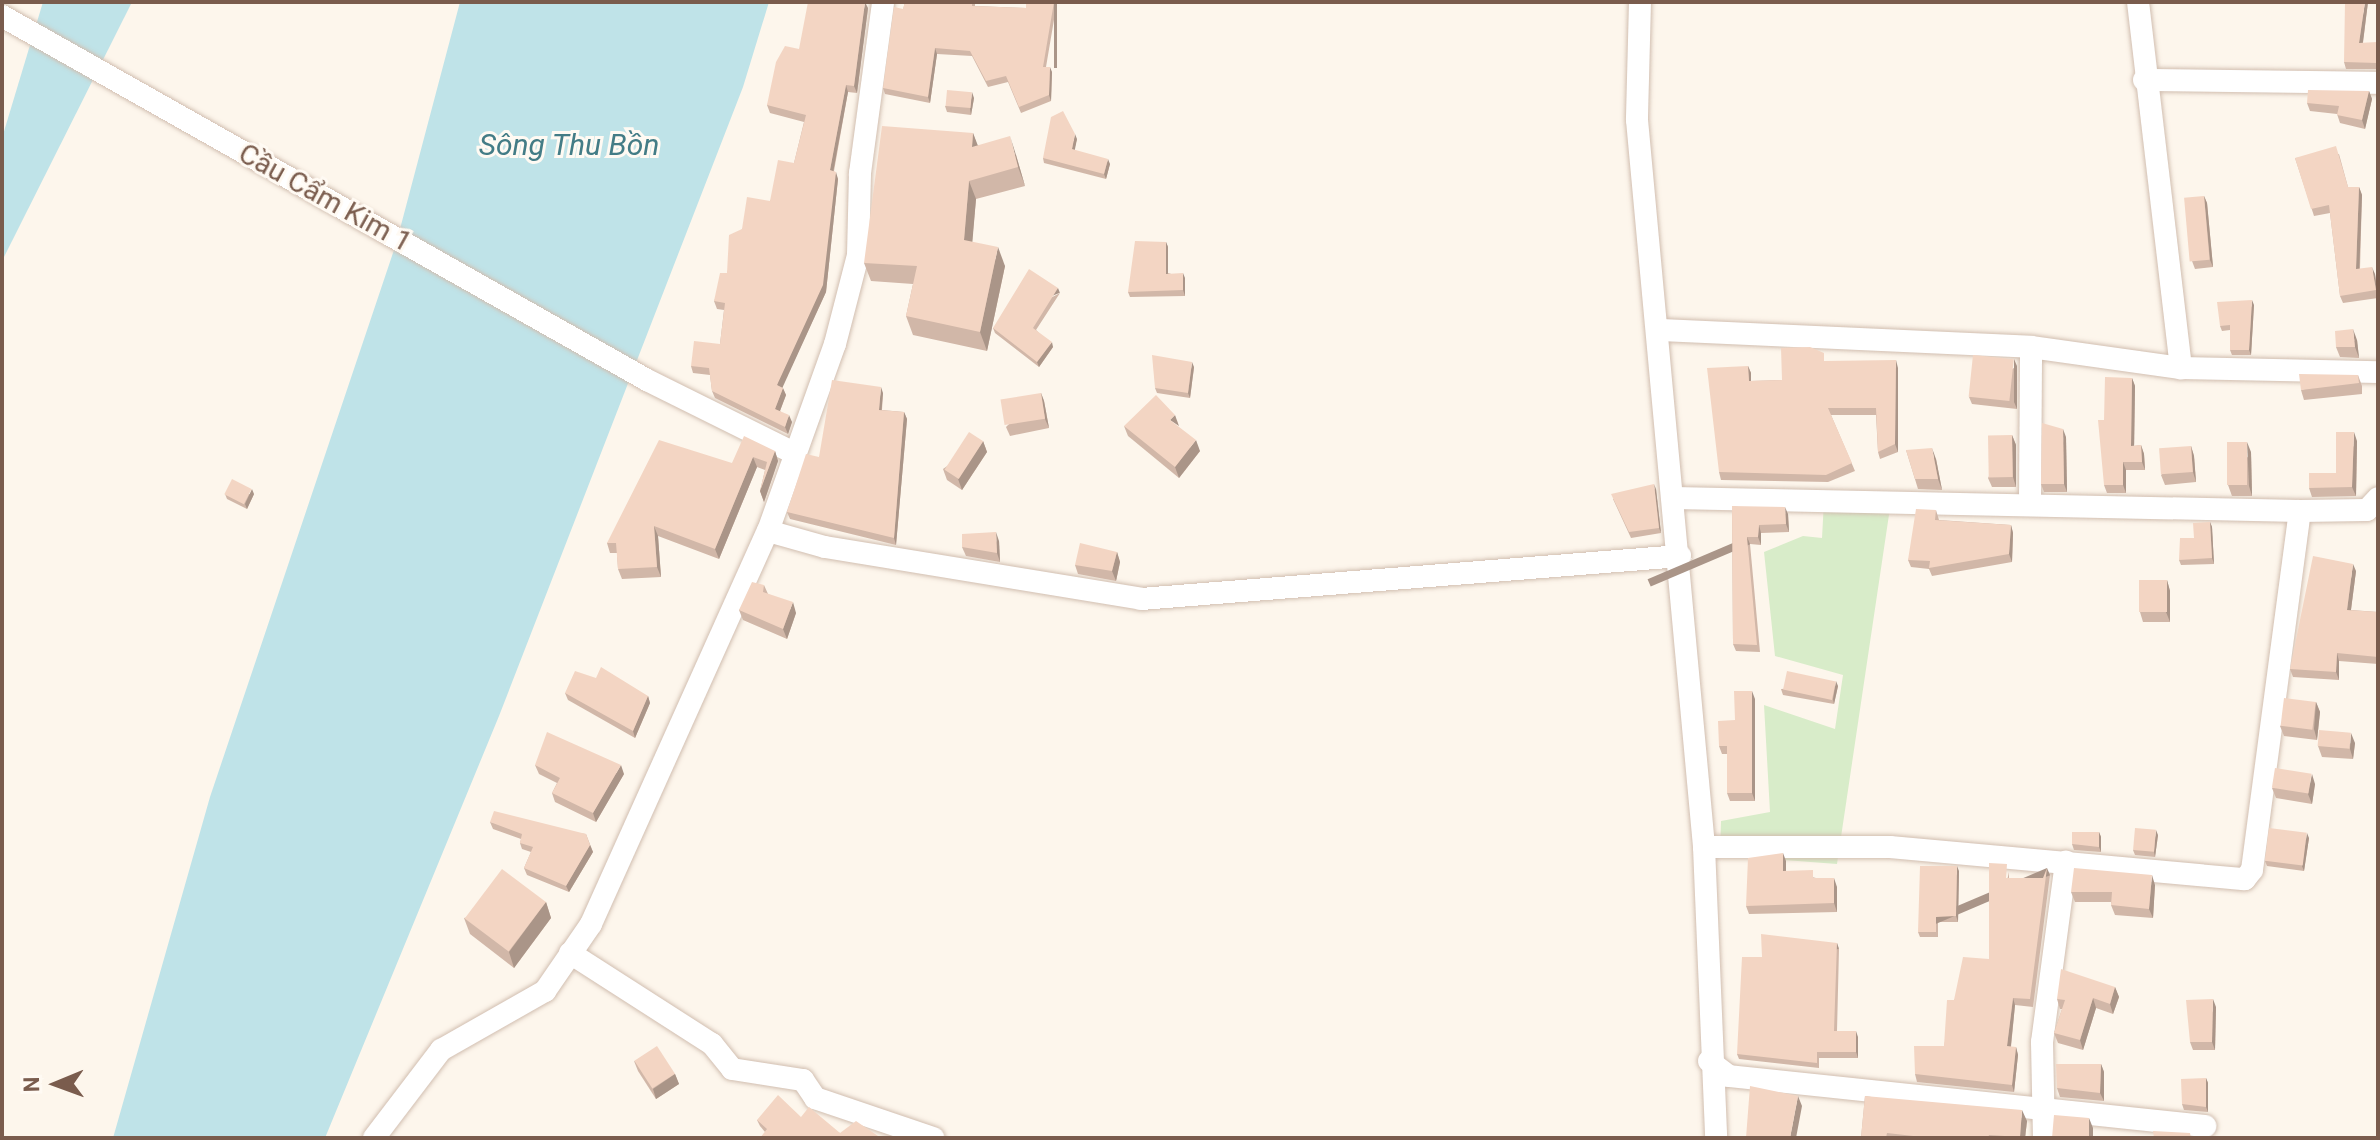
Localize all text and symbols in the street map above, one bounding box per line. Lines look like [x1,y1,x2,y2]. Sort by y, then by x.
water label: Sông Thu Bồn [478,127,660,163]
street label: Cầu Cẩm Kim 1 [233,137,417,259]
north arrow [16,1044,96,1124]
text: N [19,1076,44,1092]

